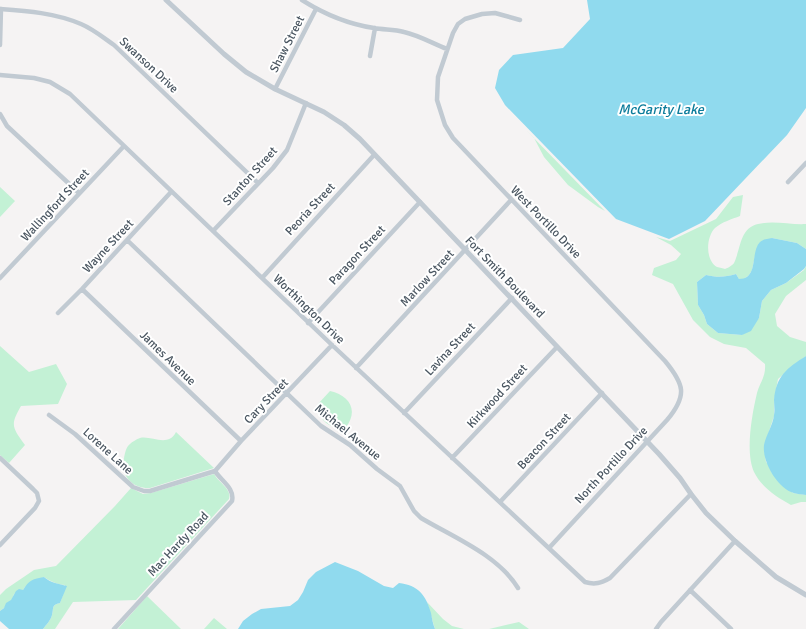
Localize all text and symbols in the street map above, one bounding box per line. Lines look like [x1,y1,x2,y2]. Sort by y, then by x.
street label: Shaw Street [267,13,308,75]
street label: Swanson Drive [116,34,181,96]
water label: McGarity Lake [618,101,705,118]
street label: Stanton Street [220,144,281,209]
street label: Wallingford Street [18,166,93,245]
street label: Peoria Street [282,180,339,239]
street label: West Portillo Drive [507,183,584,262]
street label: Wayne Street [80,216,137,276]
street label: Paragon Street [326,222,389,288]
street label: Fort Smith Boulevard [462,233,548,321]
street label: Marlow Street [397,247,458,310]
street label: Worthington Drive [270,271,348,347]
street label: Lavina Street [422,320,479,379]
street label: James Avenue [136,328,199,389]
street label: Kirkwood Street [464,361,531,431]
street label: Cary Street [241,375,292,427]
street label: Michael Avenue [312,401,384,464]
street label: Beacon Street [514,410,574,473]
street label: North Portillo Drive [572,424,651,507]
street label: Lorene Lane [79,425,136,478]
street label: Mac Hardy Road [145,509,212,580]

